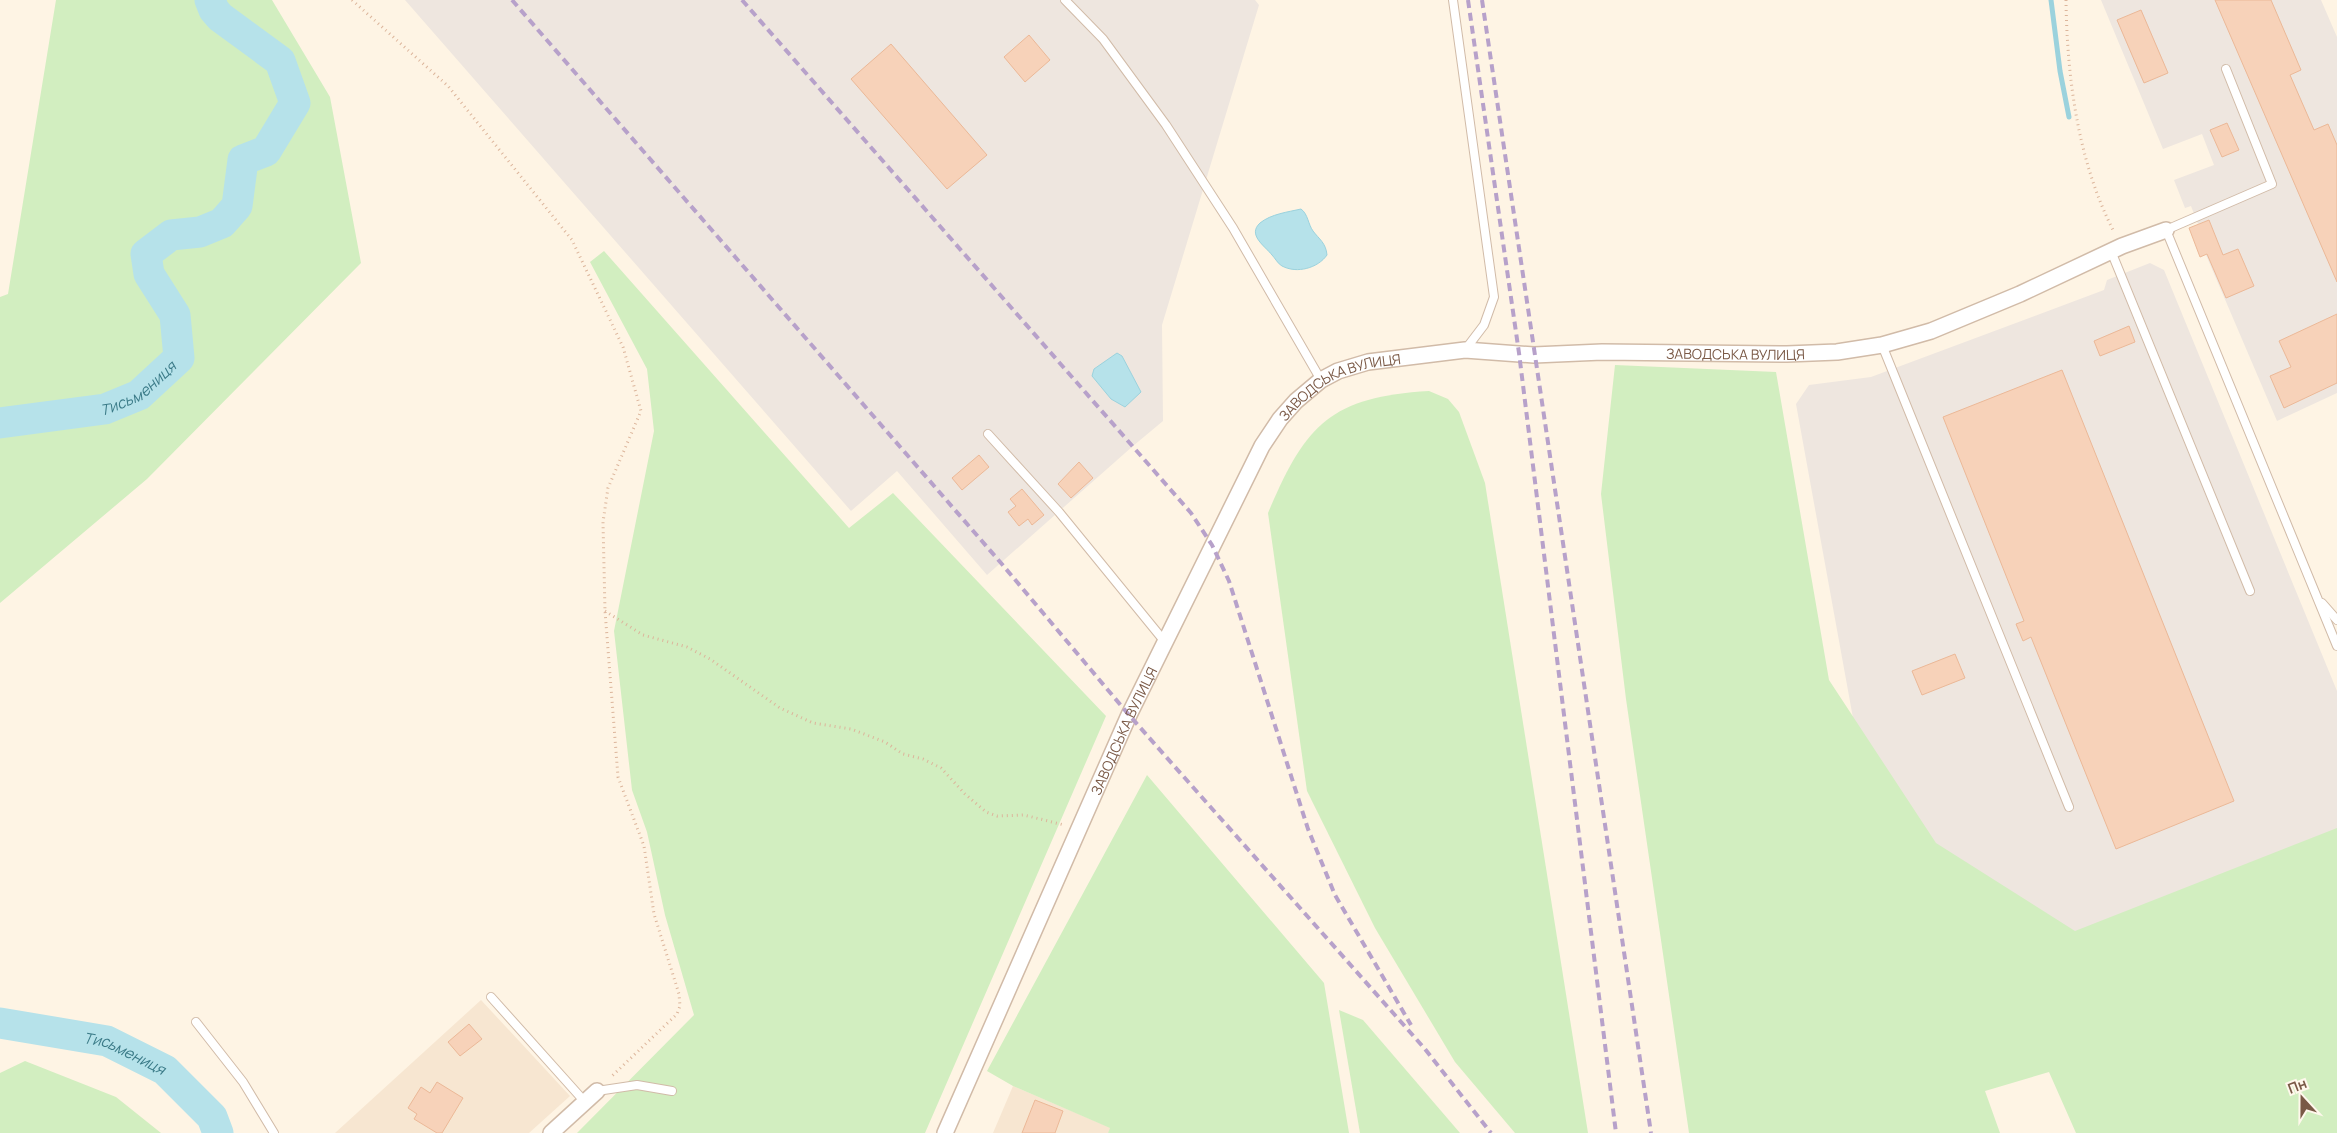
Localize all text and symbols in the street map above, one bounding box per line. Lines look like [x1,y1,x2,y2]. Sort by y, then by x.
street label: ЗАВОДСЬКА ВУЛИЦЯ [1666,343,1805,364]
street label: ЗАВОДСЬКА ВУЛИЦЯ [1274,349,1402,424]
water label: Тисьмениця [99,355,181,420]
street label: ЗАВОДСЬКА ВУЛИЦЯ [1086,664,1161,798]
water label: Тисьмениця [82,1027,171,1080]
north arrow [2277,1073,2327,1123]
text: Пн [2285,1073,2309,1098]

